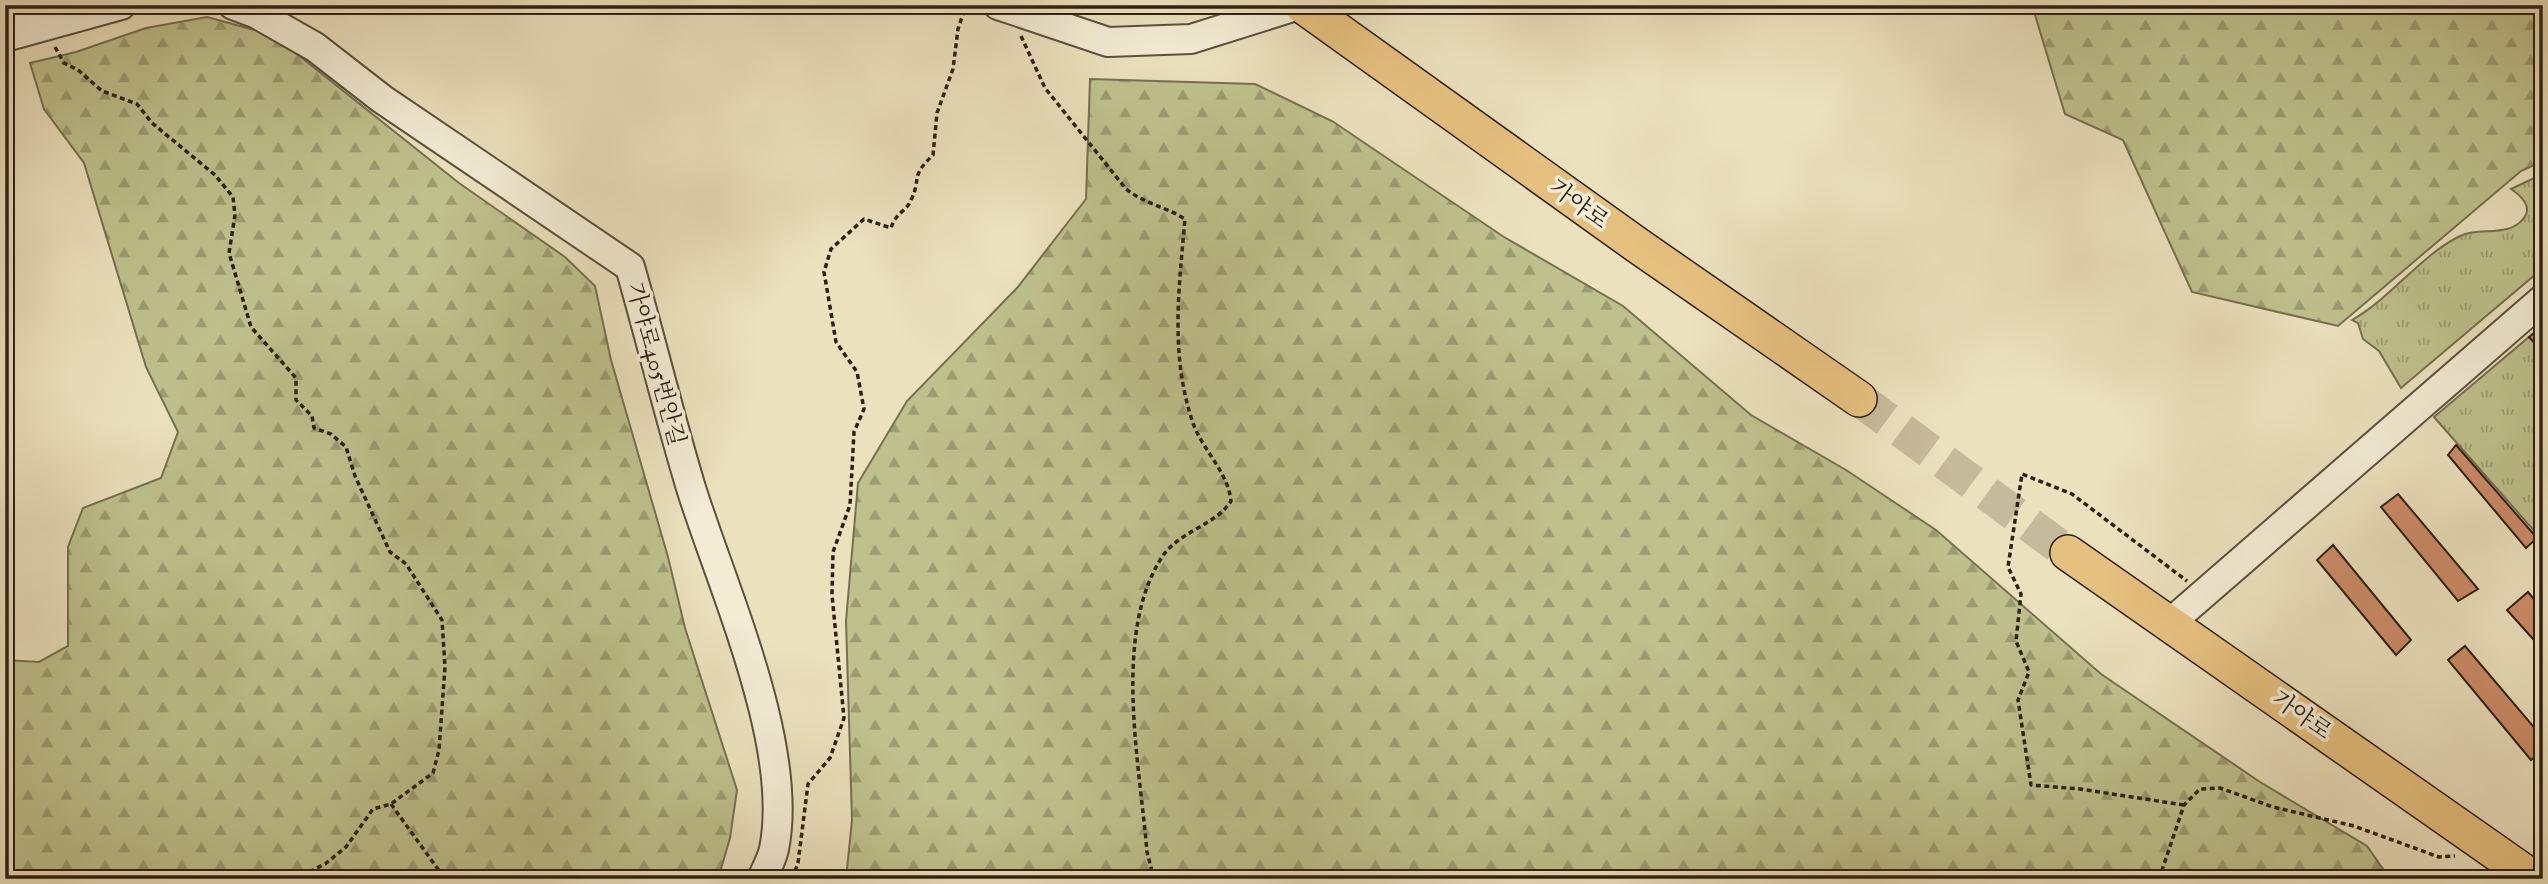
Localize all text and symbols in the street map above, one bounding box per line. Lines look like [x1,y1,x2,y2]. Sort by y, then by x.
street label: 가야로 [1544,173,1614,235]
street label: 가야로405번안길 [620,279,692,449]
street label: 가야로 [2266,684,2338,746]

